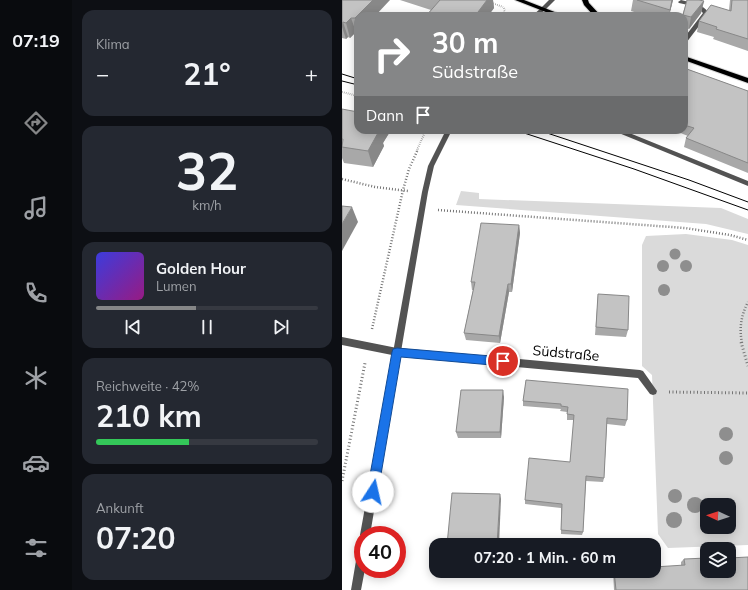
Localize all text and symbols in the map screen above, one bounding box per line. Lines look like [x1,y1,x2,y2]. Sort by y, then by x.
text: 30 m [432,25,498,60]
icon: right [366,28,418,80]
text: 07:19 [12,29,60,52]
text: Klima [96,36,130,52]
text: 21° [183,55,231,93]
text: − [96,60,109,88]
text: + [305,60,318,88]
text: Südstraße [432,60,518,83]
icon: arrive [412,104,434,126]
text: Dann [366,106,404,125]
icon: directions [22,109,50,137]
text: 32 [176,138,238,203]
icon: music [22,194,50,222]
text: km/h [192,197,222,213]
text: Golden Hour [156,259,246,278]
text: Lumen [156,278,197,294]
icon: phone [22,279,50,307]
icon: previous [122,316,144,338]
icon: pause [196,316,218,338]
icon: next [270,316,292,338]
street label: Südstraße [532,341,600,365]
pin [486,344,520,378]
icon: arrive [492,350,514,372]
icon: climate [22,364,50,392]
text: Reichweite · 42% [96,378,200,394]
text: 210 km [96,397,202,435]
icon: car [22,449,50,477]
position arrow [352,471,394,513]
north arrow [700,498,736,534]
map controls [700,498,736,578]
text: Ankunft [96,500,144,516]
text: 07:20 [96,519,175,557]
speed limit sign: 40 [354,526,406,578]
icon: filters [22,534,50,562]
button: layers [700,542,736,578]
text: 07:20 · 1 Min. · 60 m [474,548,616,567]

